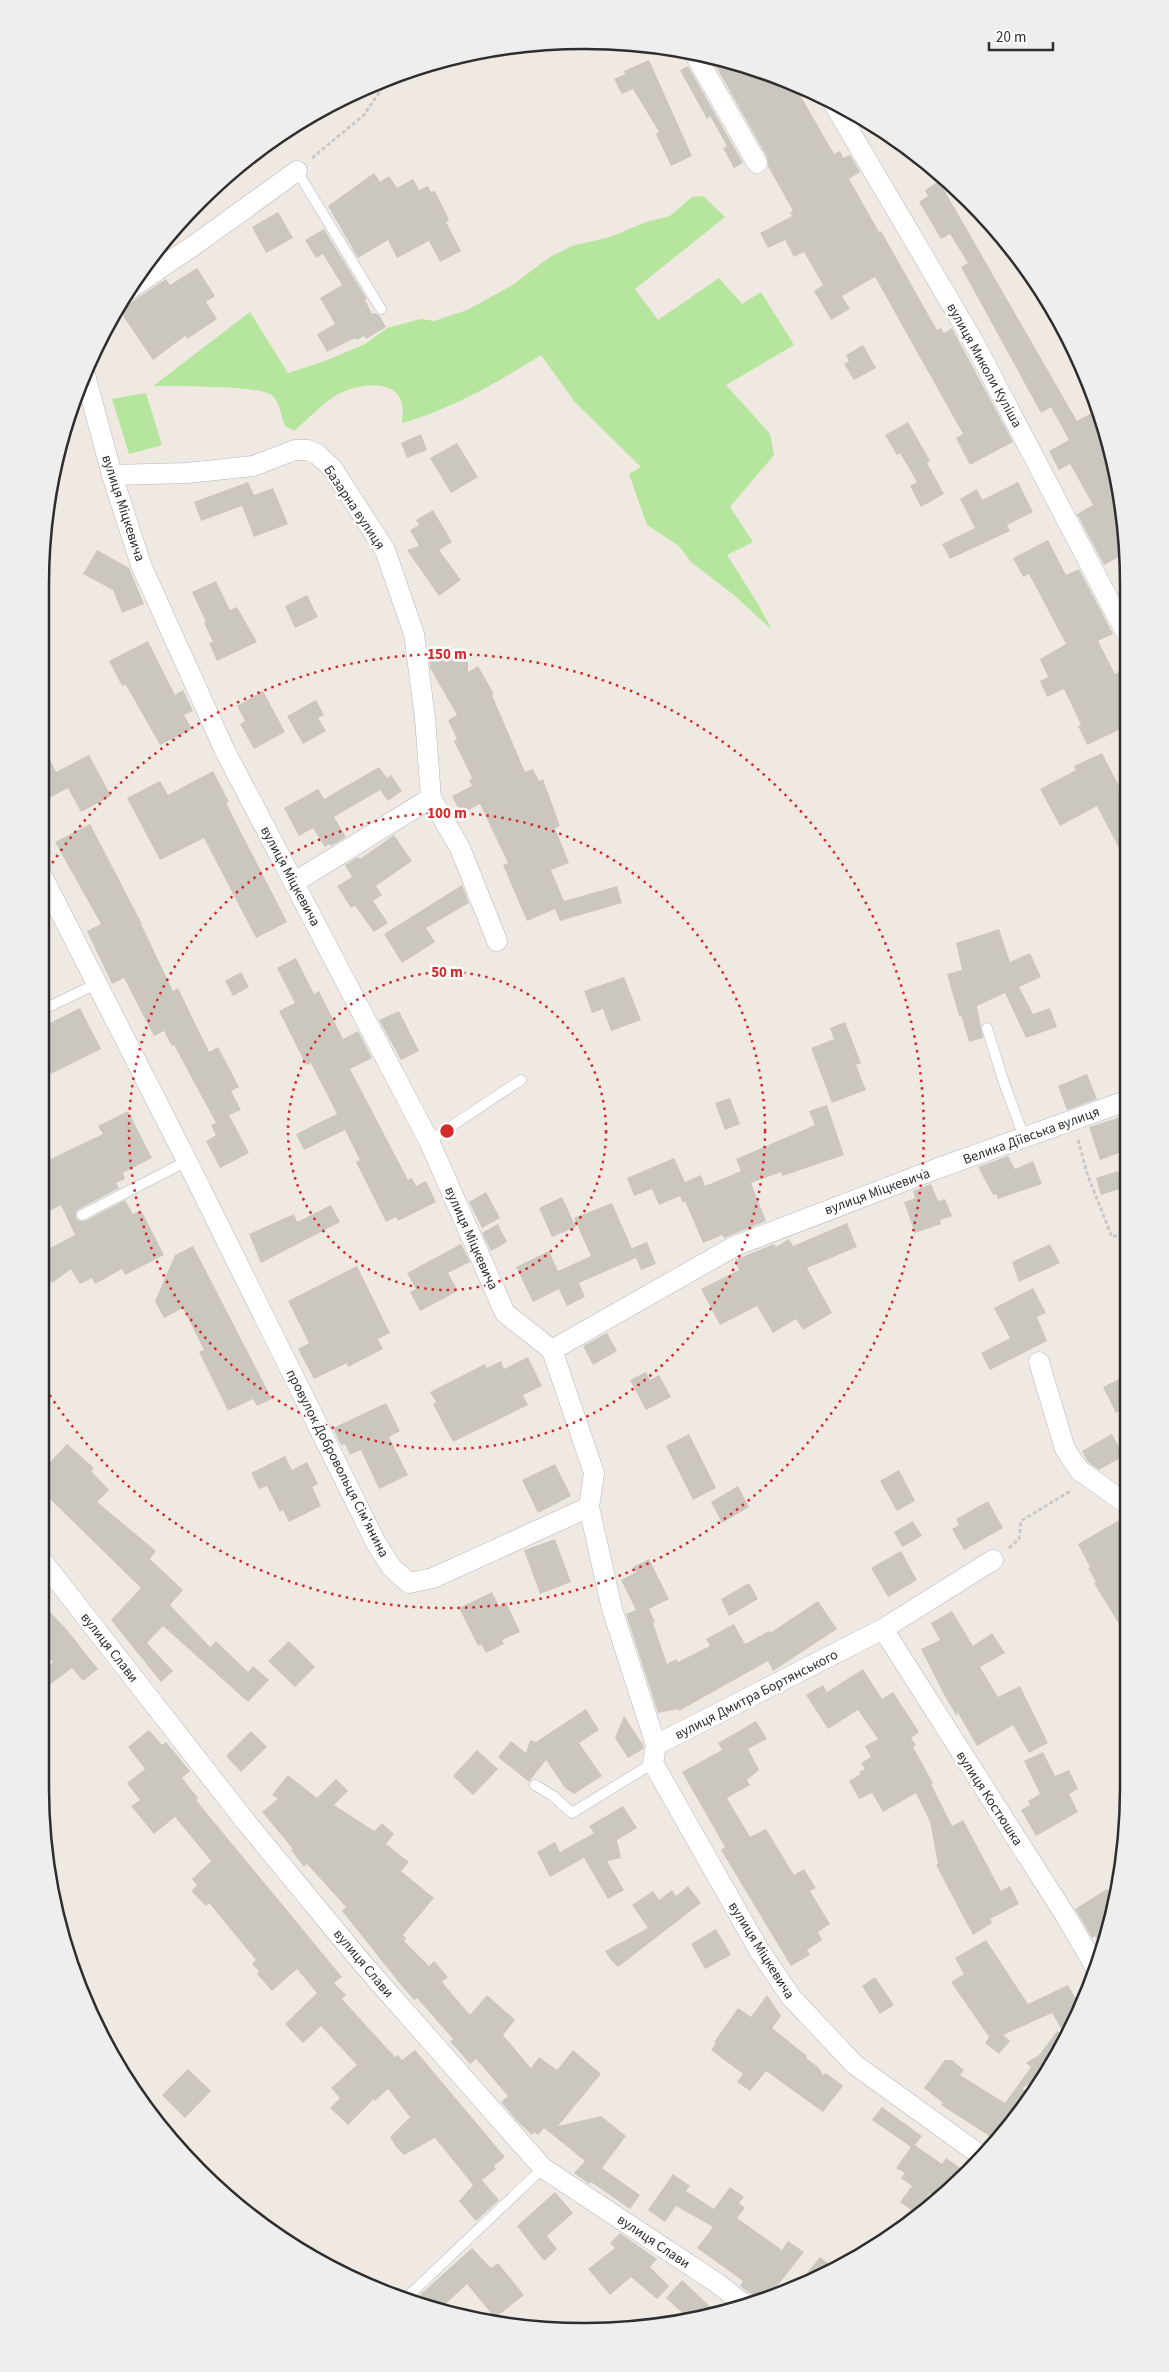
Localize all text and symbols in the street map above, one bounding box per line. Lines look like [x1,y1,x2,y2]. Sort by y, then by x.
scale bar [989,20,1053,52]
text: 20 m [996,27,1026,48]
street label: вулиця Миколи Куліша [941,299,1027,432]
street label: вулиця Міцкевича [96,452,150,564]
street label: Базарна вулиця [318,461,390,554]
text: 150 m [427,644,467,665]
text: 100 m [427,803,467,824]
street label: вулиця Міцкевича [255,823,325,930]
text: 50 m [431,962,463,983]
street label: Велика Діївська вулиця [960,1102,1102,1170]
centre of rings [438,1122,456,1140]
street label: вулиця Міцкевича [822,1164,933,1220]
street label: вулиця Міцкевича [439,1184,503,1293]
street label: провулок Добровольця Сім'янина [281,1366,393,1561]
street label: вулиця Слави [75,1608,143,1687]
street label: вулиця Дмитра Бортянського [671,1645,842,1745]
street label: вулиця Костюшка [951,1747,1027,1850]
street label: вулиця Міцкевича [723,1898,799,2003]
street label: вулиця Слави [329,1925,398,2002]
street label: вулиця Слави [613,2210,694,2274]

